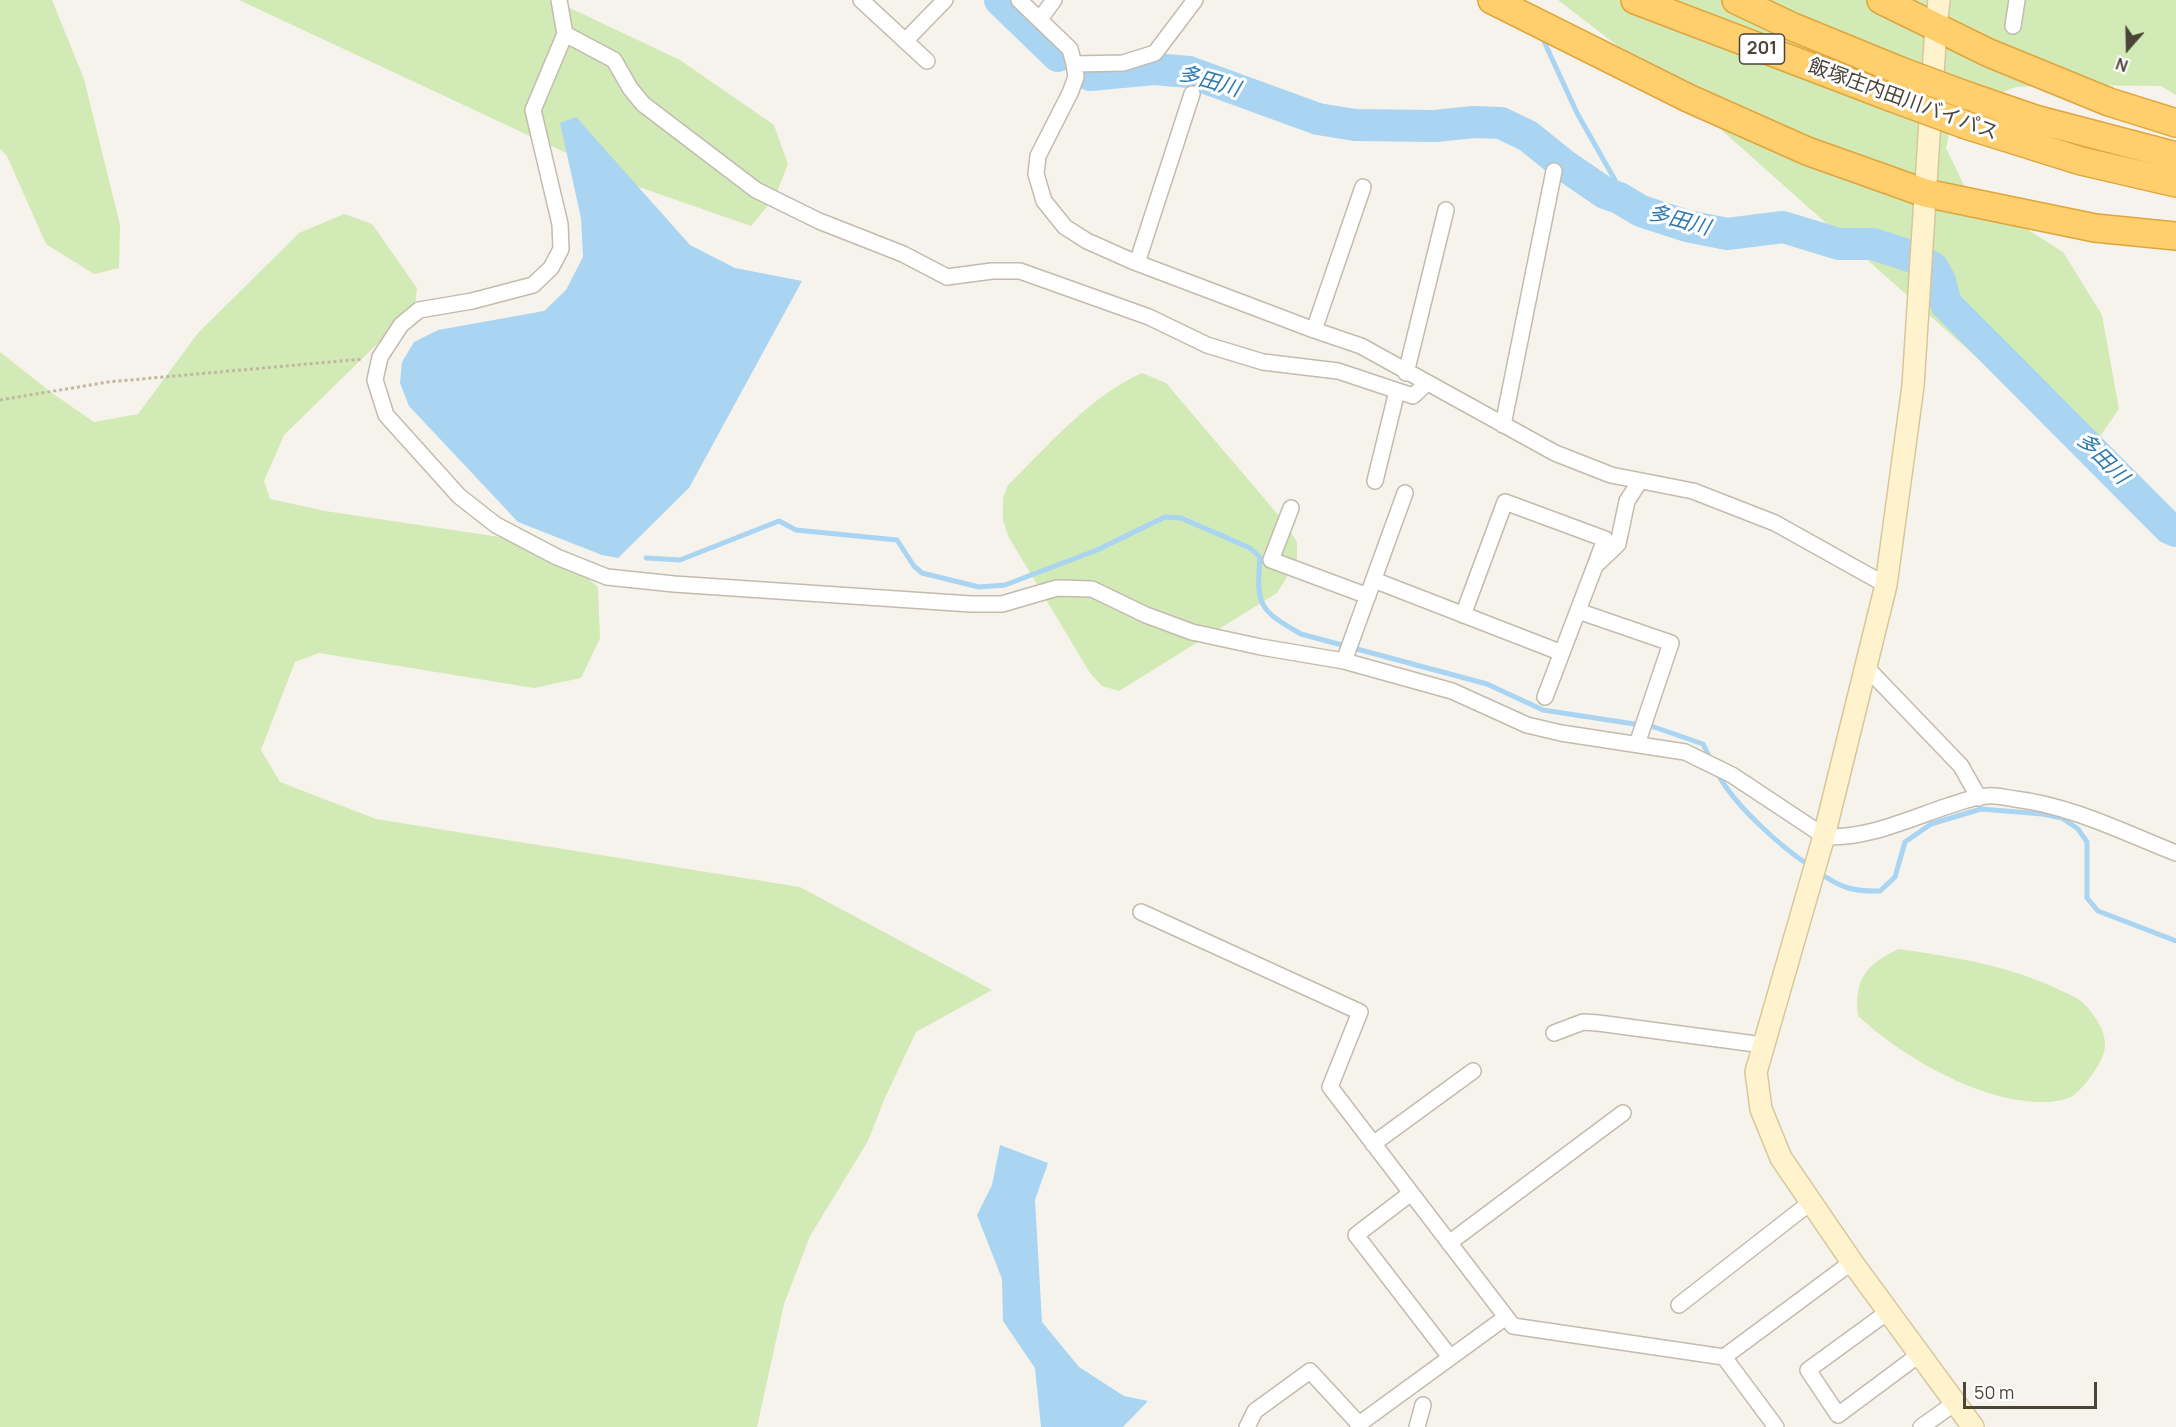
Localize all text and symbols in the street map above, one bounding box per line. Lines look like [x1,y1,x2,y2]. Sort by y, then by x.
north arrow [2098,18,2158,78]
road number: 201 [1740,34,1784,64]
text: N [2113,53,2131,77]
street label: 飯塚庄内田川バイパス [1805,55,2001,145]
water label: 多田川 [1175,61,1243,103]
water label: 多田川 [1645,201,1713,241]
water label: 多田川 [2071,428,2133,490]
scale bar [1966,1370,2100,1408]
text: 50 m [1974,1380,2014,1404]

